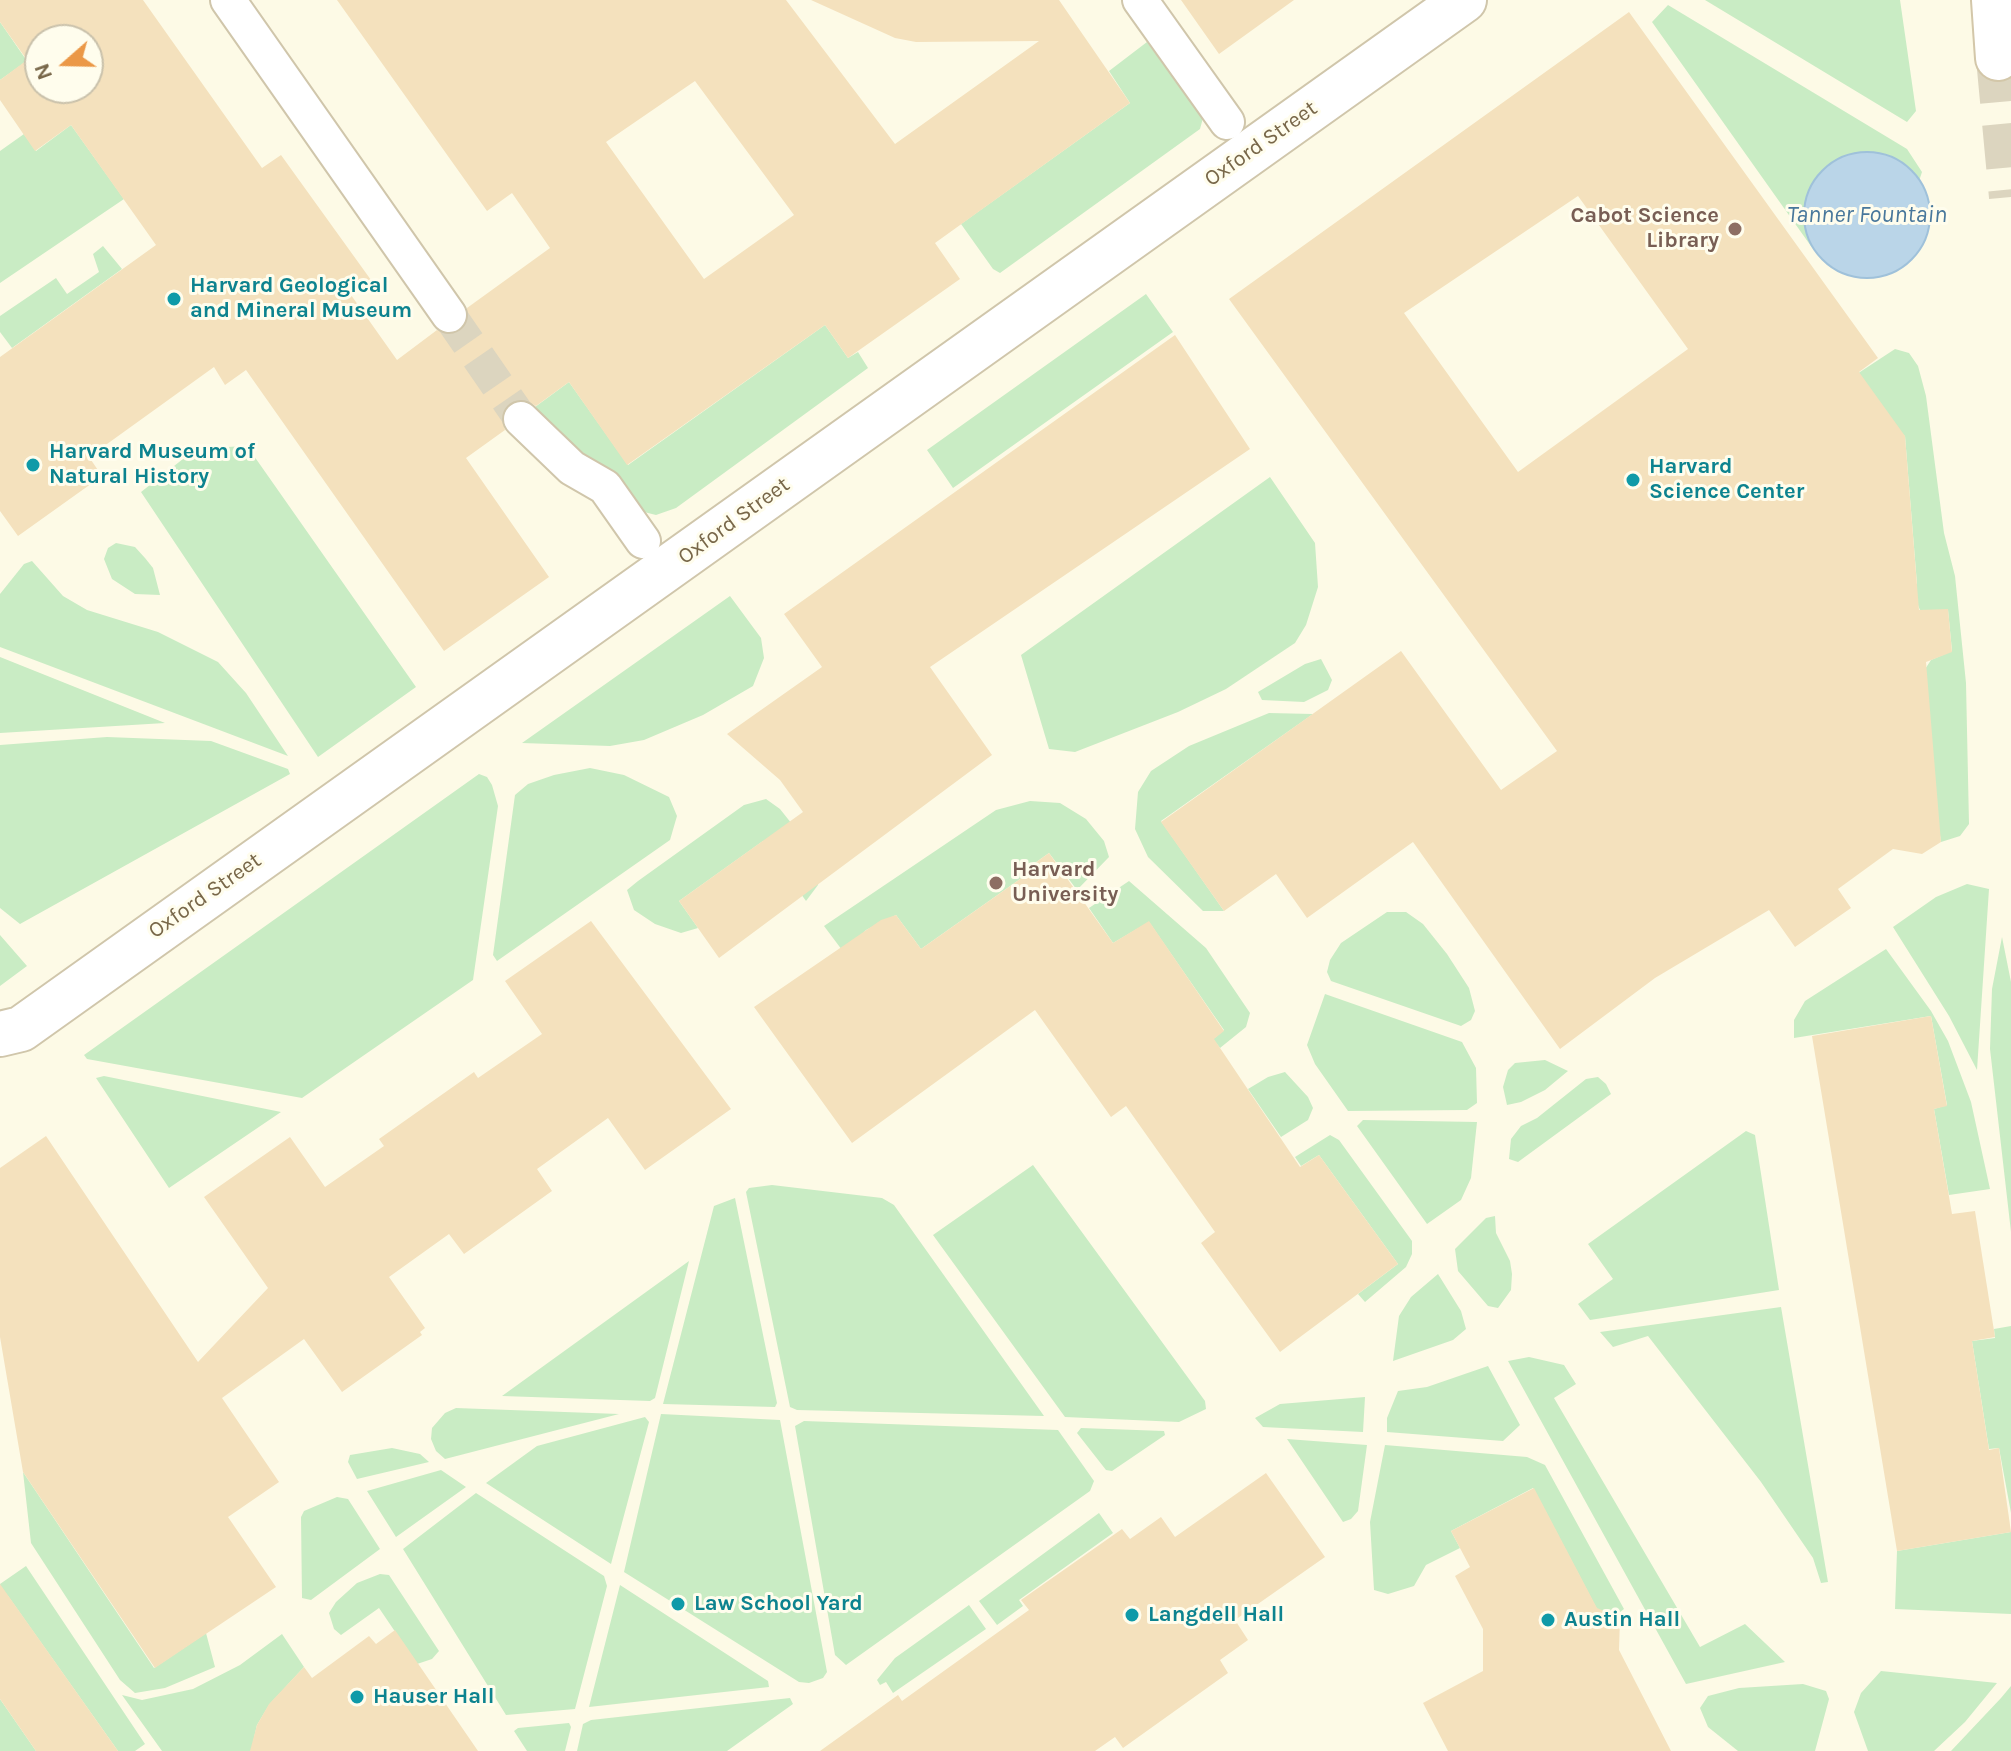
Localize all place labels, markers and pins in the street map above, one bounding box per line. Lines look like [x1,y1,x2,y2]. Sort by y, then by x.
place label: Cabot Science Library [1570,203,1719,254]
marker: Cabot Science Library [1726,220,1744,238]
place label: Harvard Geological and Mineral Museum [190,273,412,324]
marker: Harvard Geological and Mineral Museum [165,290,183,308]
place label: Harvard Museum of Natural History [49,439,255,490]
place label: Harvard Science Center [1649,454,1804,506]
marker: Harvard Museum of Natural History [24,456,42,474]
marker: Harvard Science Center [1624,471,1642,489]
place label: Harvard University [1012,857,1118,908]
marker: Harvard University [987,874,1005,892]
place label: Law School Yard [694,1591,863,1617]
marker: Law School Yard [669,1595,687,1613]
place label: Langdell Hall [1148,1602,1284,1628]
marker: Langdell Hall [1123,1606,1141,1624]
place label: Austin Hall [1564,1607,1680,1633]
marker: Austin Hall [1539,1611,1557,1629]
place label: Hauser Hall [373,1684,494,1710]
marker: Hauser Hall [348,1688,366,1706]

